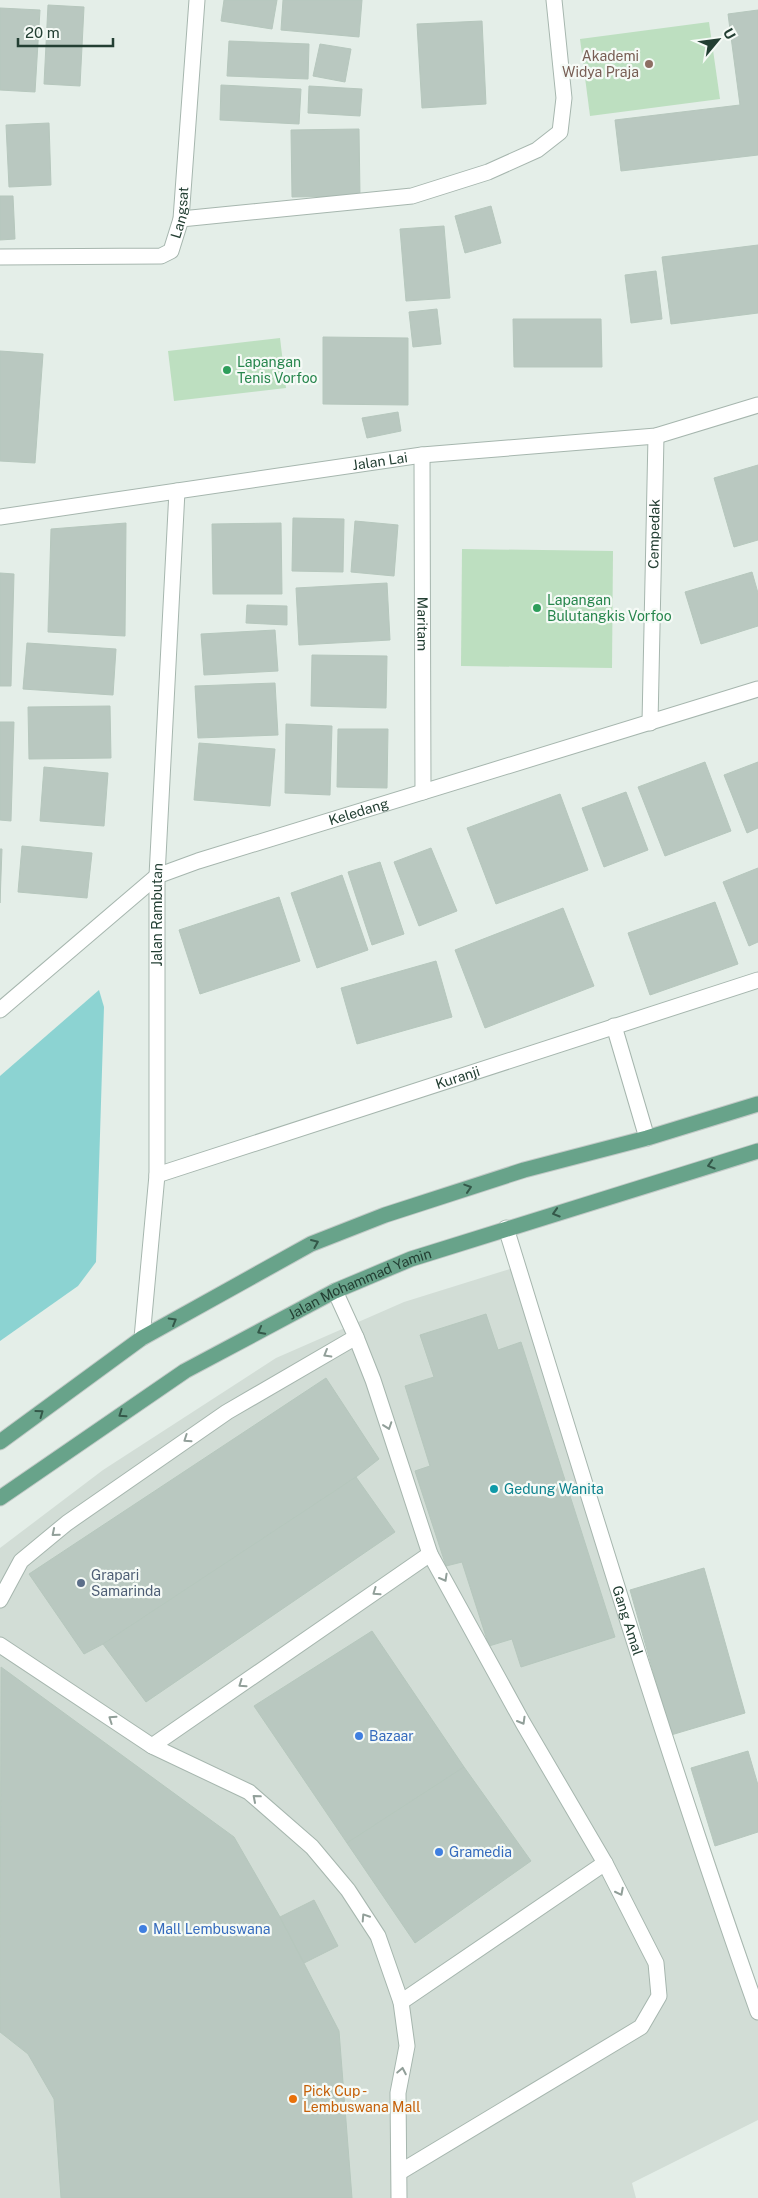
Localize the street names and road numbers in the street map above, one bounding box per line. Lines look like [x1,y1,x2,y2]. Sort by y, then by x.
street label: Langsat [167,186,191,240]
street label: Jalan Lai [351,449,409,473]
street label: Cempedak [645,499,663,569]
street label: Maritam [414,597,431,651]
street label: Keledang [327,795,391,828]
street label: Jalan Rambutan [149,863,166,966]
street label: Kuranji [433,1063,482,1092]
street label: Jalan Mohammad Yamin [285,1245,433,1323]
street label: Gang Amal [609,1584,646,1657]

